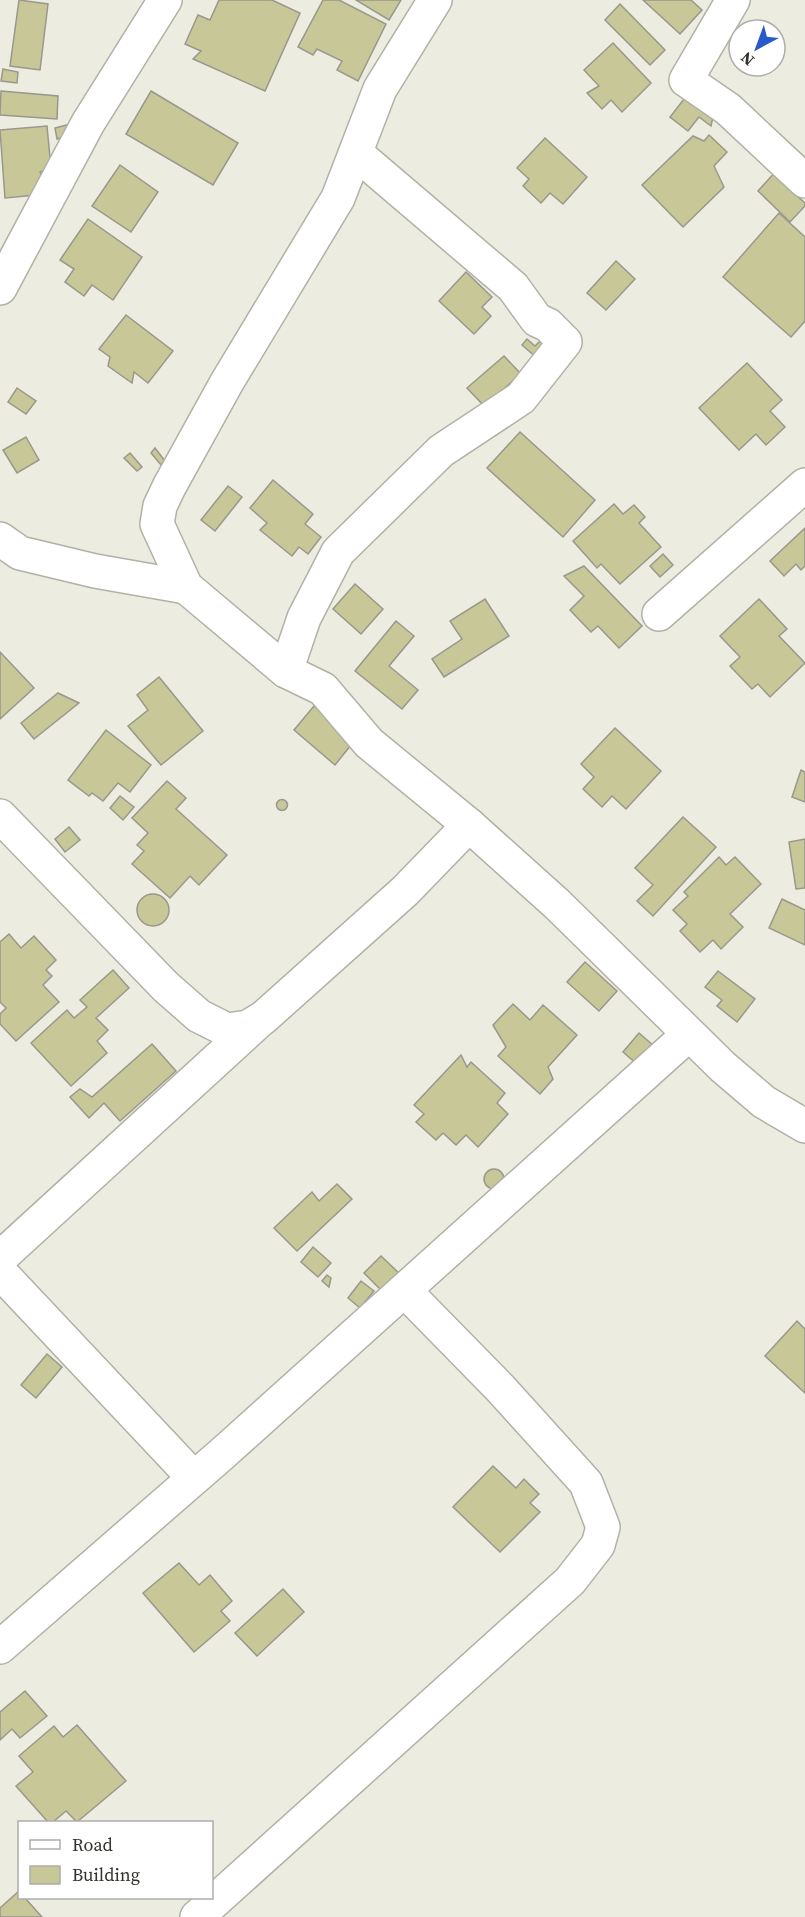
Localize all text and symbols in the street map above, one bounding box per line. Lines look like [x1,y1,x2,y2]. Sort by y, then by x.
north arrow [727,18,787,78]
text: N [735,47,759,71]
legend [18,1821,213,1899]
text: Road [72,1832,113,1857]
text: Building [72,1862,140,1887]

